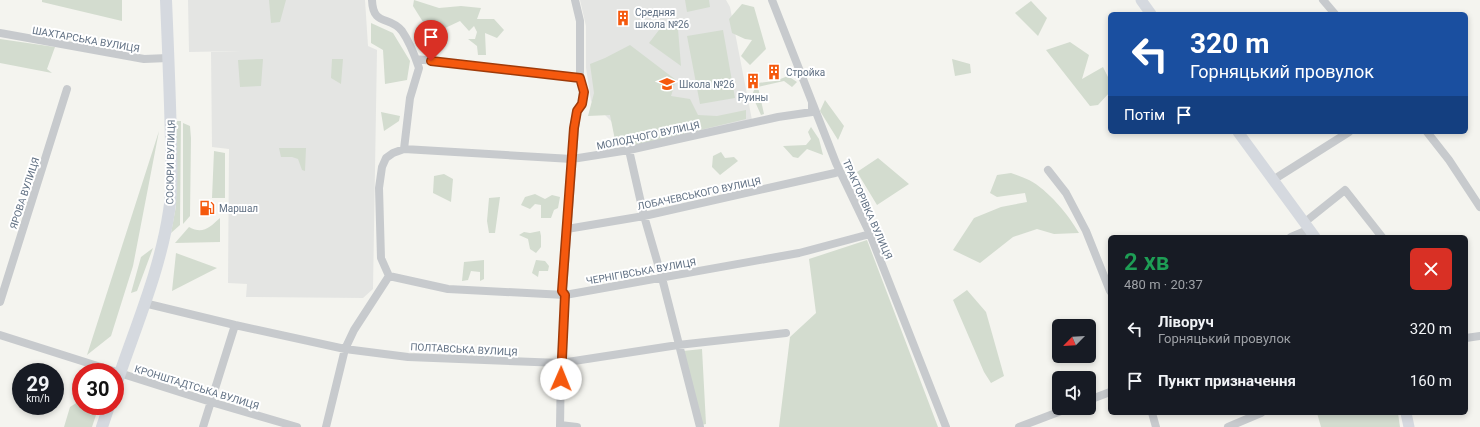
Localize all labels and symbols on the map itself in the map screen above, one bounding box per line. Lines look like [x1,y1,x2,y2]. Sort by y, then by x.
place label: Средняя школа №26 [635,7,690,30]
building icon: Средняя школа №26 [614,9,632,27]
pin [414,20,448,61]
street label: ШАХТАРСЬКА ВУЛИЦЯ [31,25,141,54]
building icon: Стройка [765,63,783,81]
place label: Стройка [786,67,825,78]
building icon: Руины [744,72,762,90]
school or university icon: Школа №26 [658,75,676,93]
place label: Школа №26 [679,79,735,90]
place label: Руины [738,92,768,103]
street label: СОСЮРИ ВУЛИЦЯ [164,119,177,205]
street label: МОЛОДЧОГО ВУЛИЦЯ [596,119,701,152]
street label: ЯРОВА ВУЛИЦЯ [8,156,41,230]
street label: ТРАКТОРІВКА ВУЛИЦЯ [841,158,895,261]
street label: ЛОБАЧЕВСЬКОГО ВУЛИЦЯ [636,175,762,212]
fuel station icon: Маршал [198,199,216,217]
place label: Маршал [219,203,258,214]
street label: ЧЕРНІГІВСЬКА ВУЛИЦЯ [585,256,697,287]
north arrow [1052,319,1096,363]
street label: ПОЛТАВСЬКА ВУЛИЦЯ [410,341,518,358]
position arrow [540,358,582,400]
speed limit sign: 30 [72,363,124,415]
street label: КРОНШТАДТСЬКА ВУЛИЦЯ [133,363,260,412]

